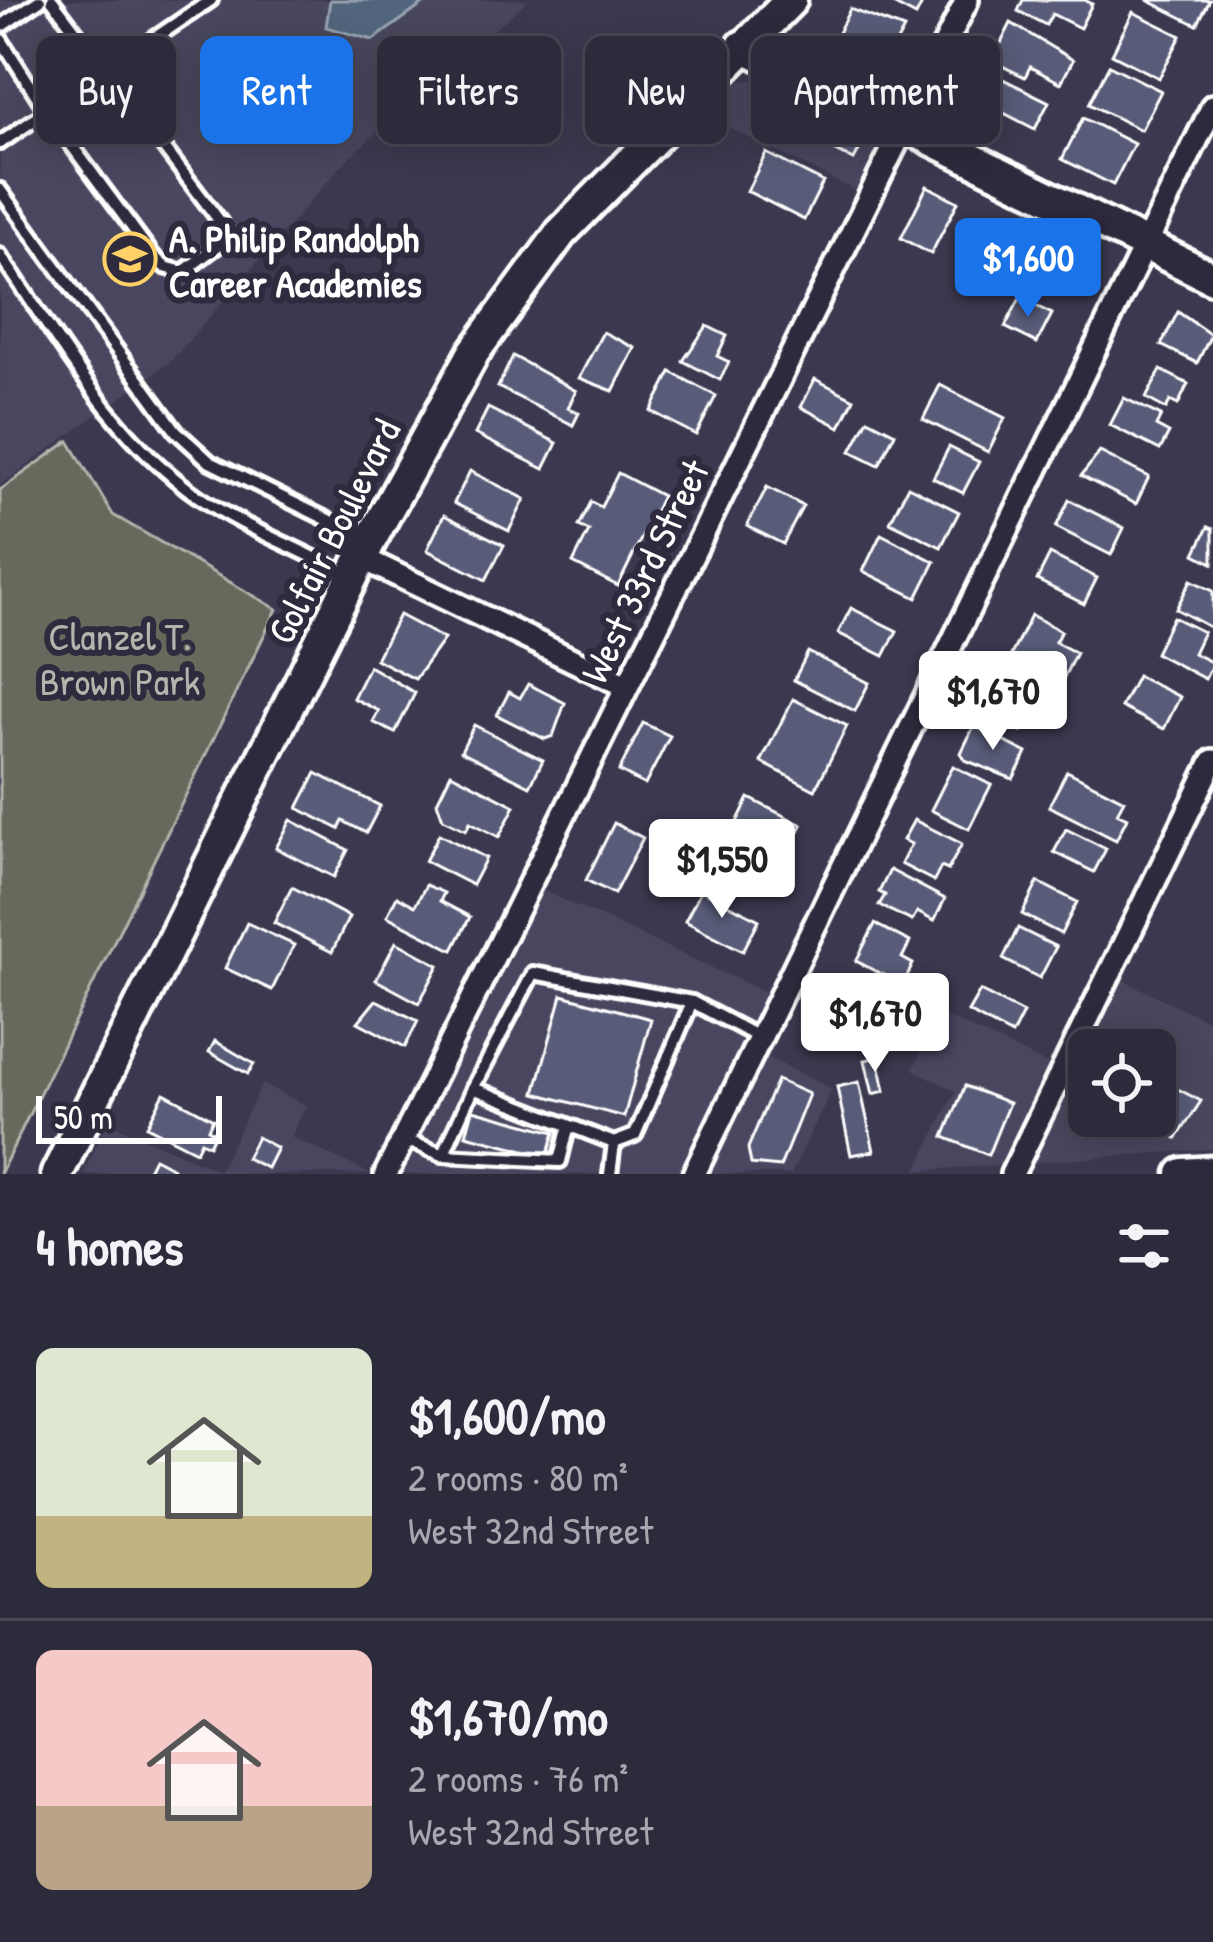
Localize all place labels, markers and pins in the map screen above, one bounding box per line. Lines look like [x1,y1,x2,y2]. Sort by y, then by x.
place label: A. Philip Randolph Career Academies [169,211,422,309]
pin: $1,600 [930,218,1126,320]
school or university icon: A. Philip Randolph Career Academies [102,231,158,287]
pin: $1,670 [895,651,1091,753]
pin: $1,550 [624,819,820,921]
pin: $1,670 [777,973,973,1075]

